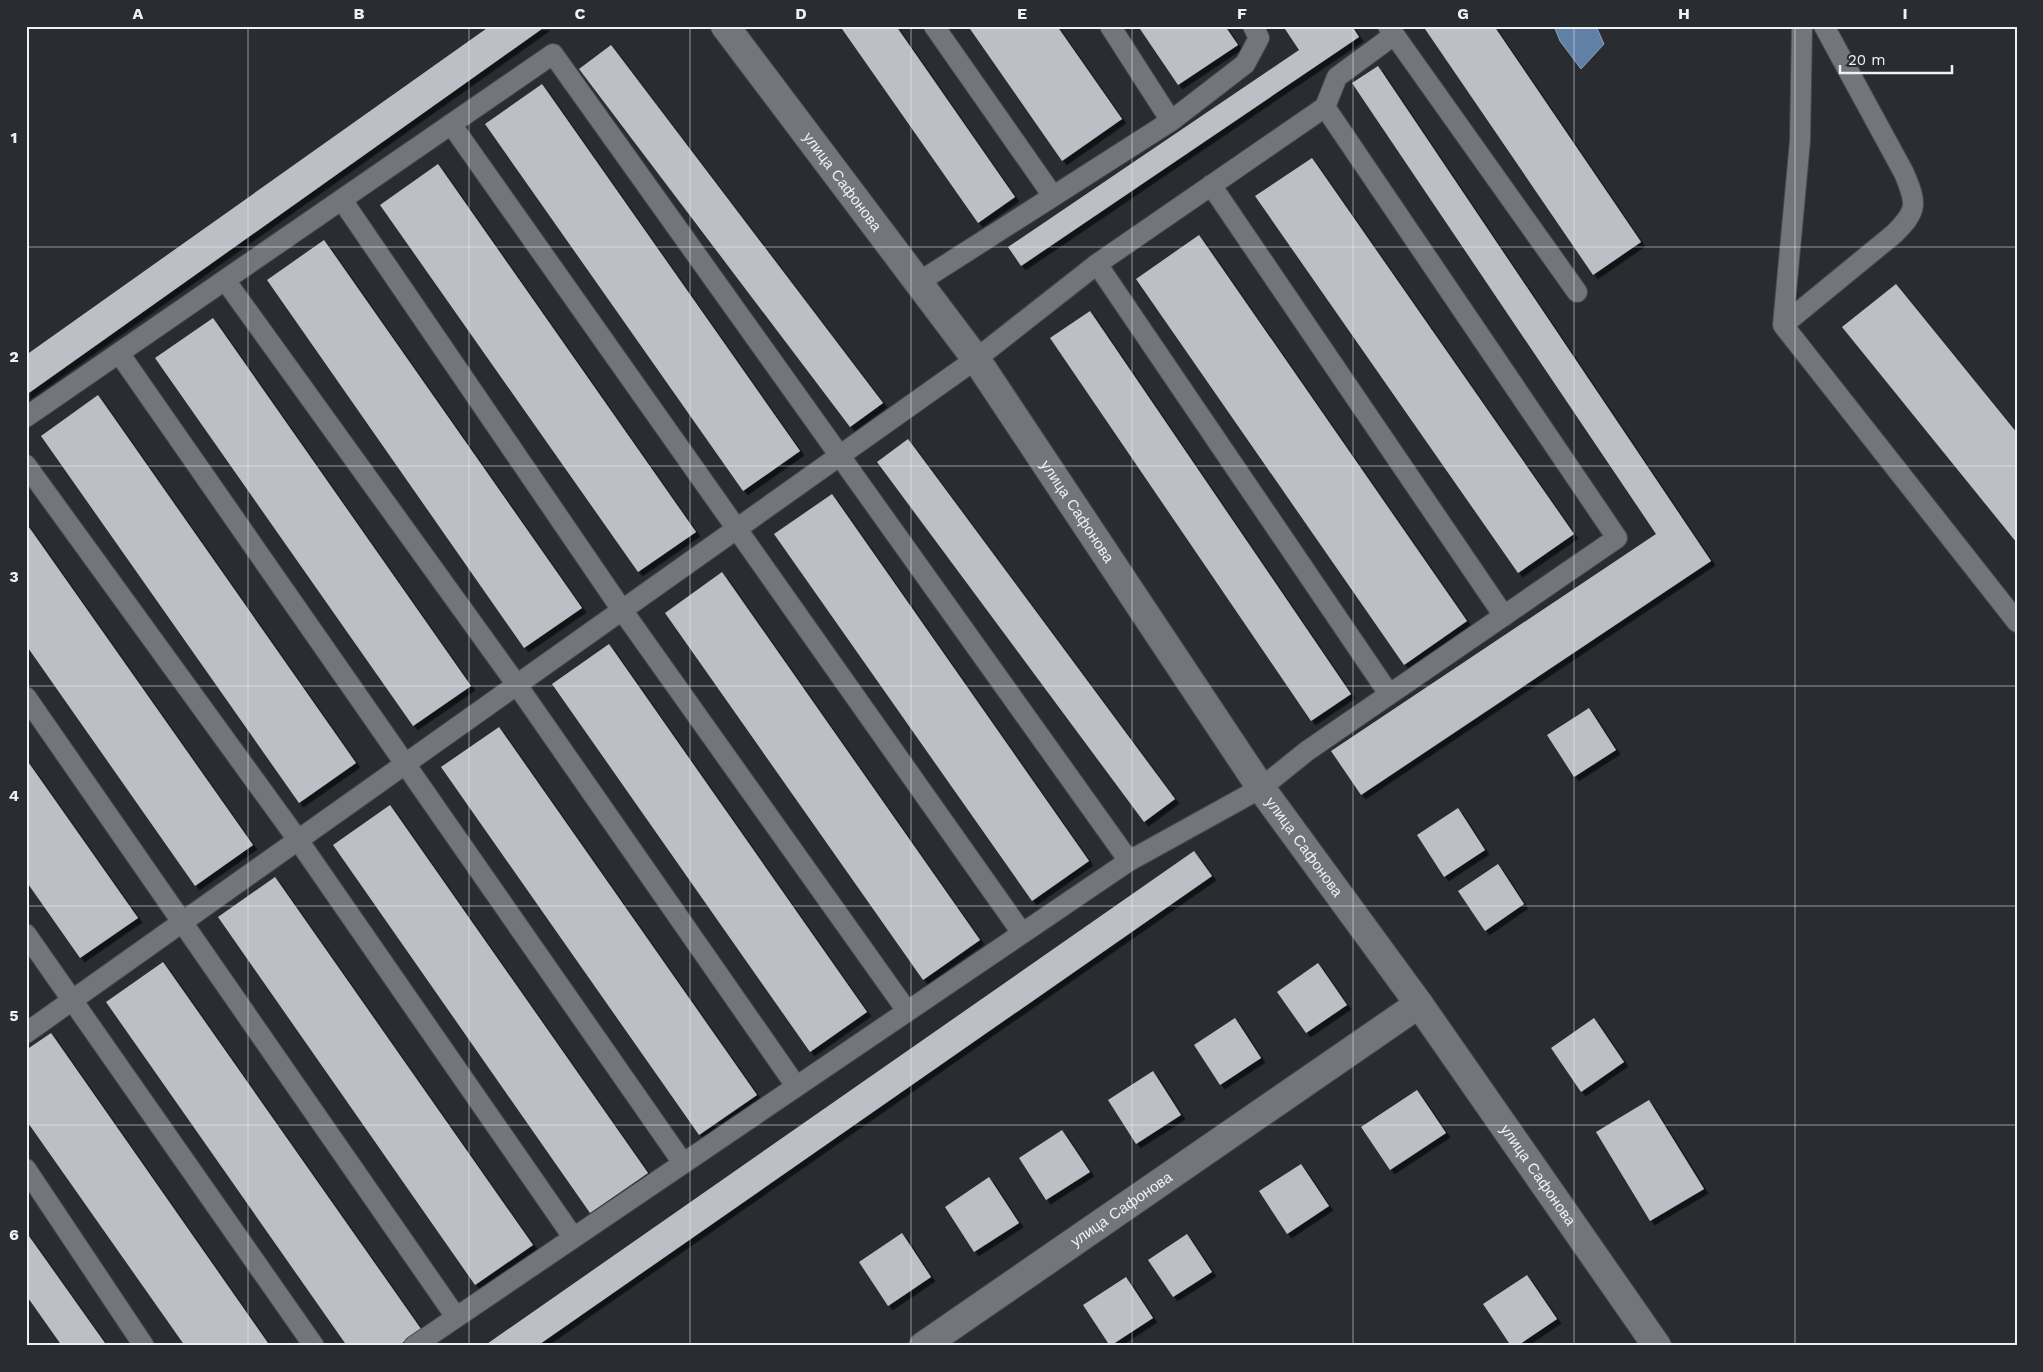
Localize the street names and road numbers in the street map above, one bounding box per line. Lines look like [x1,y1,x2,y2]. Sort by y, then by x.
street label: улица Сафонова [799,129,886,235]
street label: улица Сафонова [1037,457,1118,567]
street label: улица Сафонова [1262,793,1347,901]
street label: улица Сафонова [1497,1121,1580,1230]
street label: улица Сафонова [1067,1168,1176,1250]

